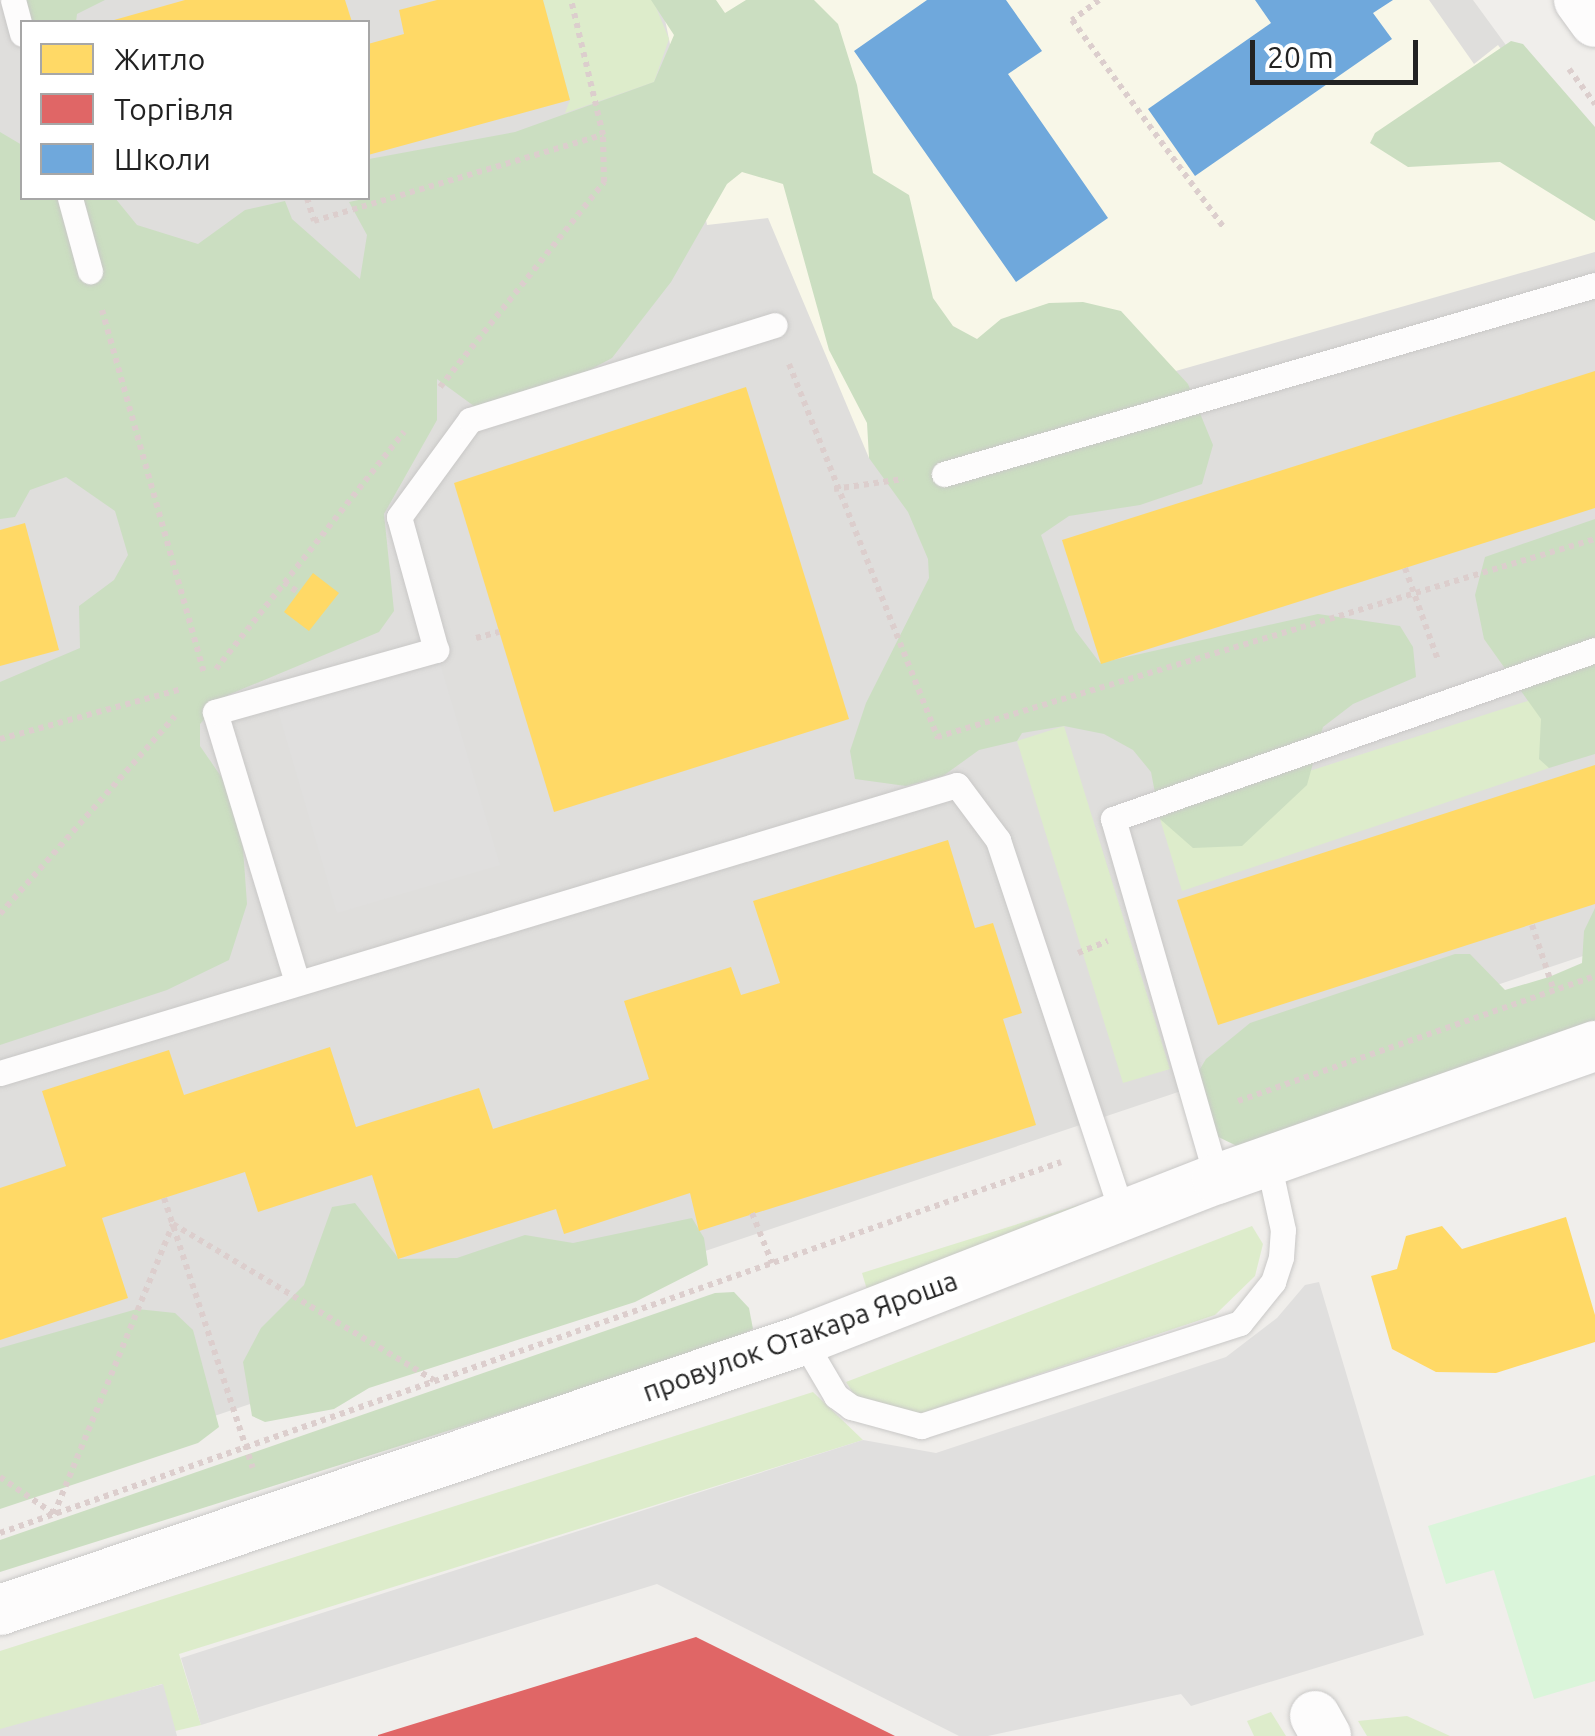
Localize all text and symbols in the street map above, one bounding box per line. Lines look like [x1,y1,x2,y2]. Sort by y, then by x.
legend [20,20,370,200]
scale bar [1255,20,1422,82]
text: 20 m [1267,40,1334,74]
text: Житло [114,42,205,76]
text: Торгівля [114,92,234,126]
text: Школи [114,142,211,176]
street label: провулок Отакара Яроша [638,1263,962,1409]

